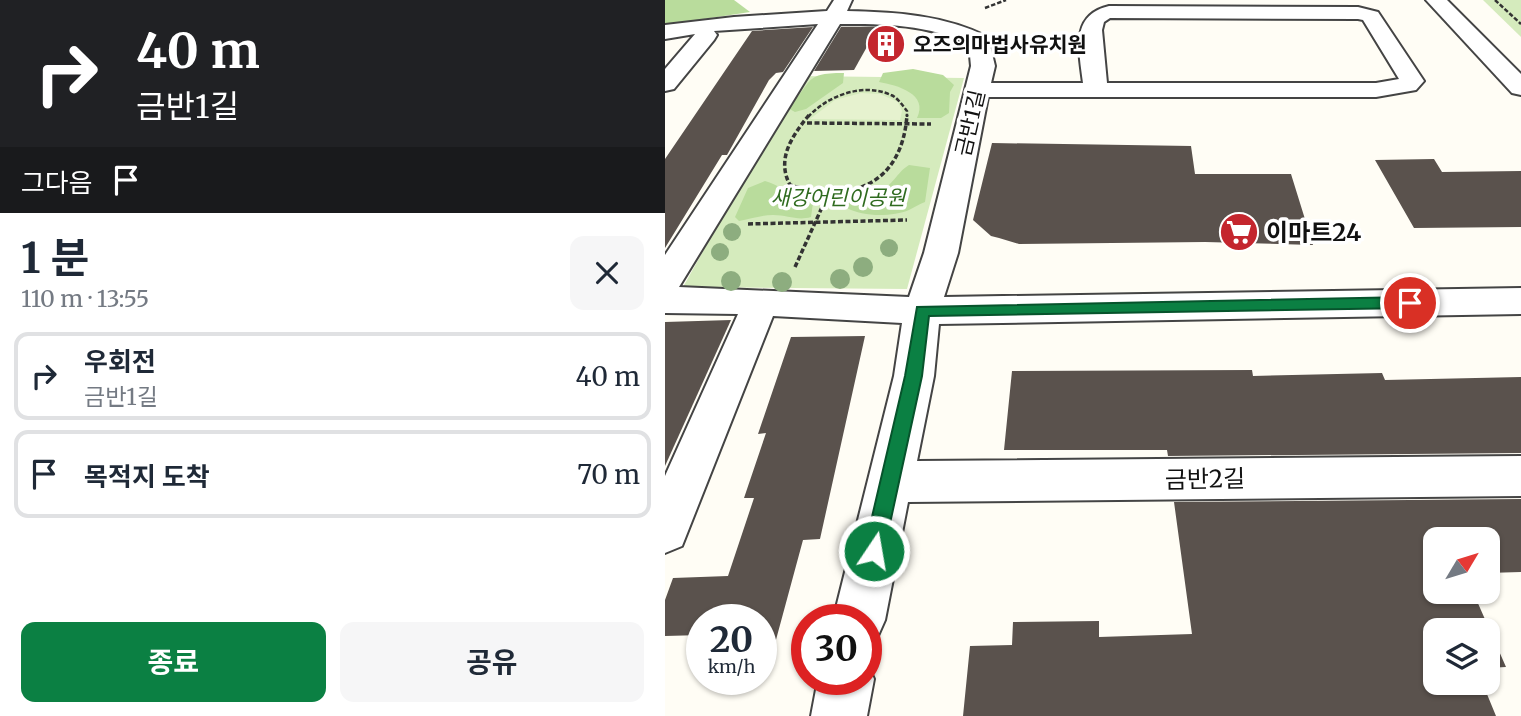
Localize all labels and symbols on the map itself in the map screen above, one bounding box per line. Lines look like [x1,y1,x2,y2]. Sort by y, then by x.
building icon: 오즈의마법사유치원 [865,23,907,65]
place label: 오즈의마법사유치원 [913,31,1087,58]
street label: 금반1길 [949,87,991,159]
park label: 새강어린이공원 [770,184,907,211]
supermarket icon: 이마트24 [1218,211,1260,253]
place label: 이마트24 [1266,217,1361,248]
pin [1380,273,1440,333]
street label: 금반2길 [1164,463,1246,495]
position arrow [837,514,911,588]
north arrow [1423,527,1500,604]
speed limit sign: 30 [791,604,882,695]

